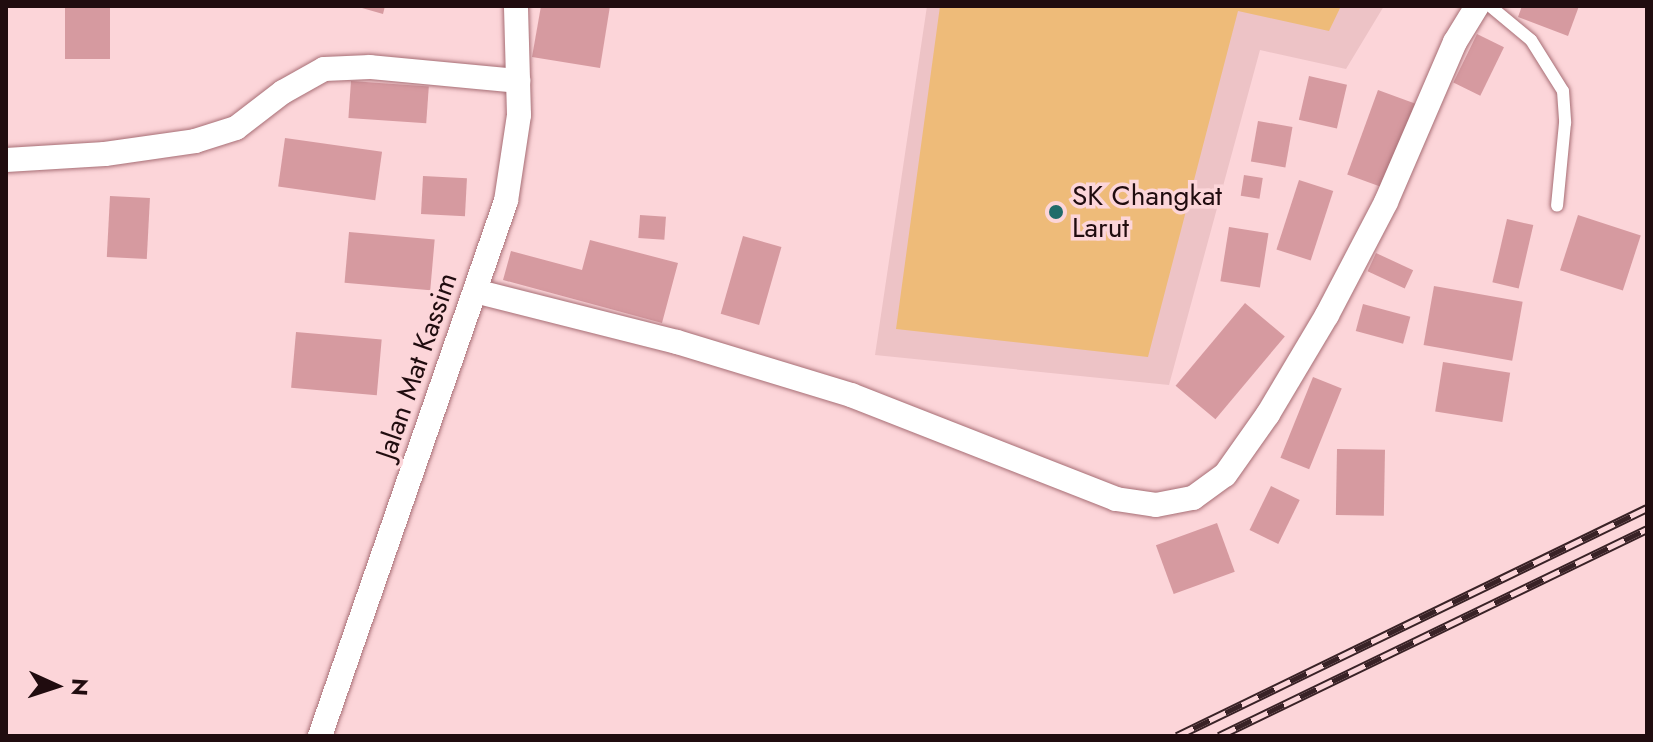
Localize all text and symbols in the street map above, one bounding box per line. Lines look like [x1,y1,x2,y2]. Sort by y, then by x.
place label: SK Changkat Larut [1072,179,1222,245]
marker: SK Changkat Larut [1047,203,1065,221]
street label: Jalan Mat Kassim [369,268,465,464]
north arrow [16,646,96,726]
text: N [64,678,96,697]

